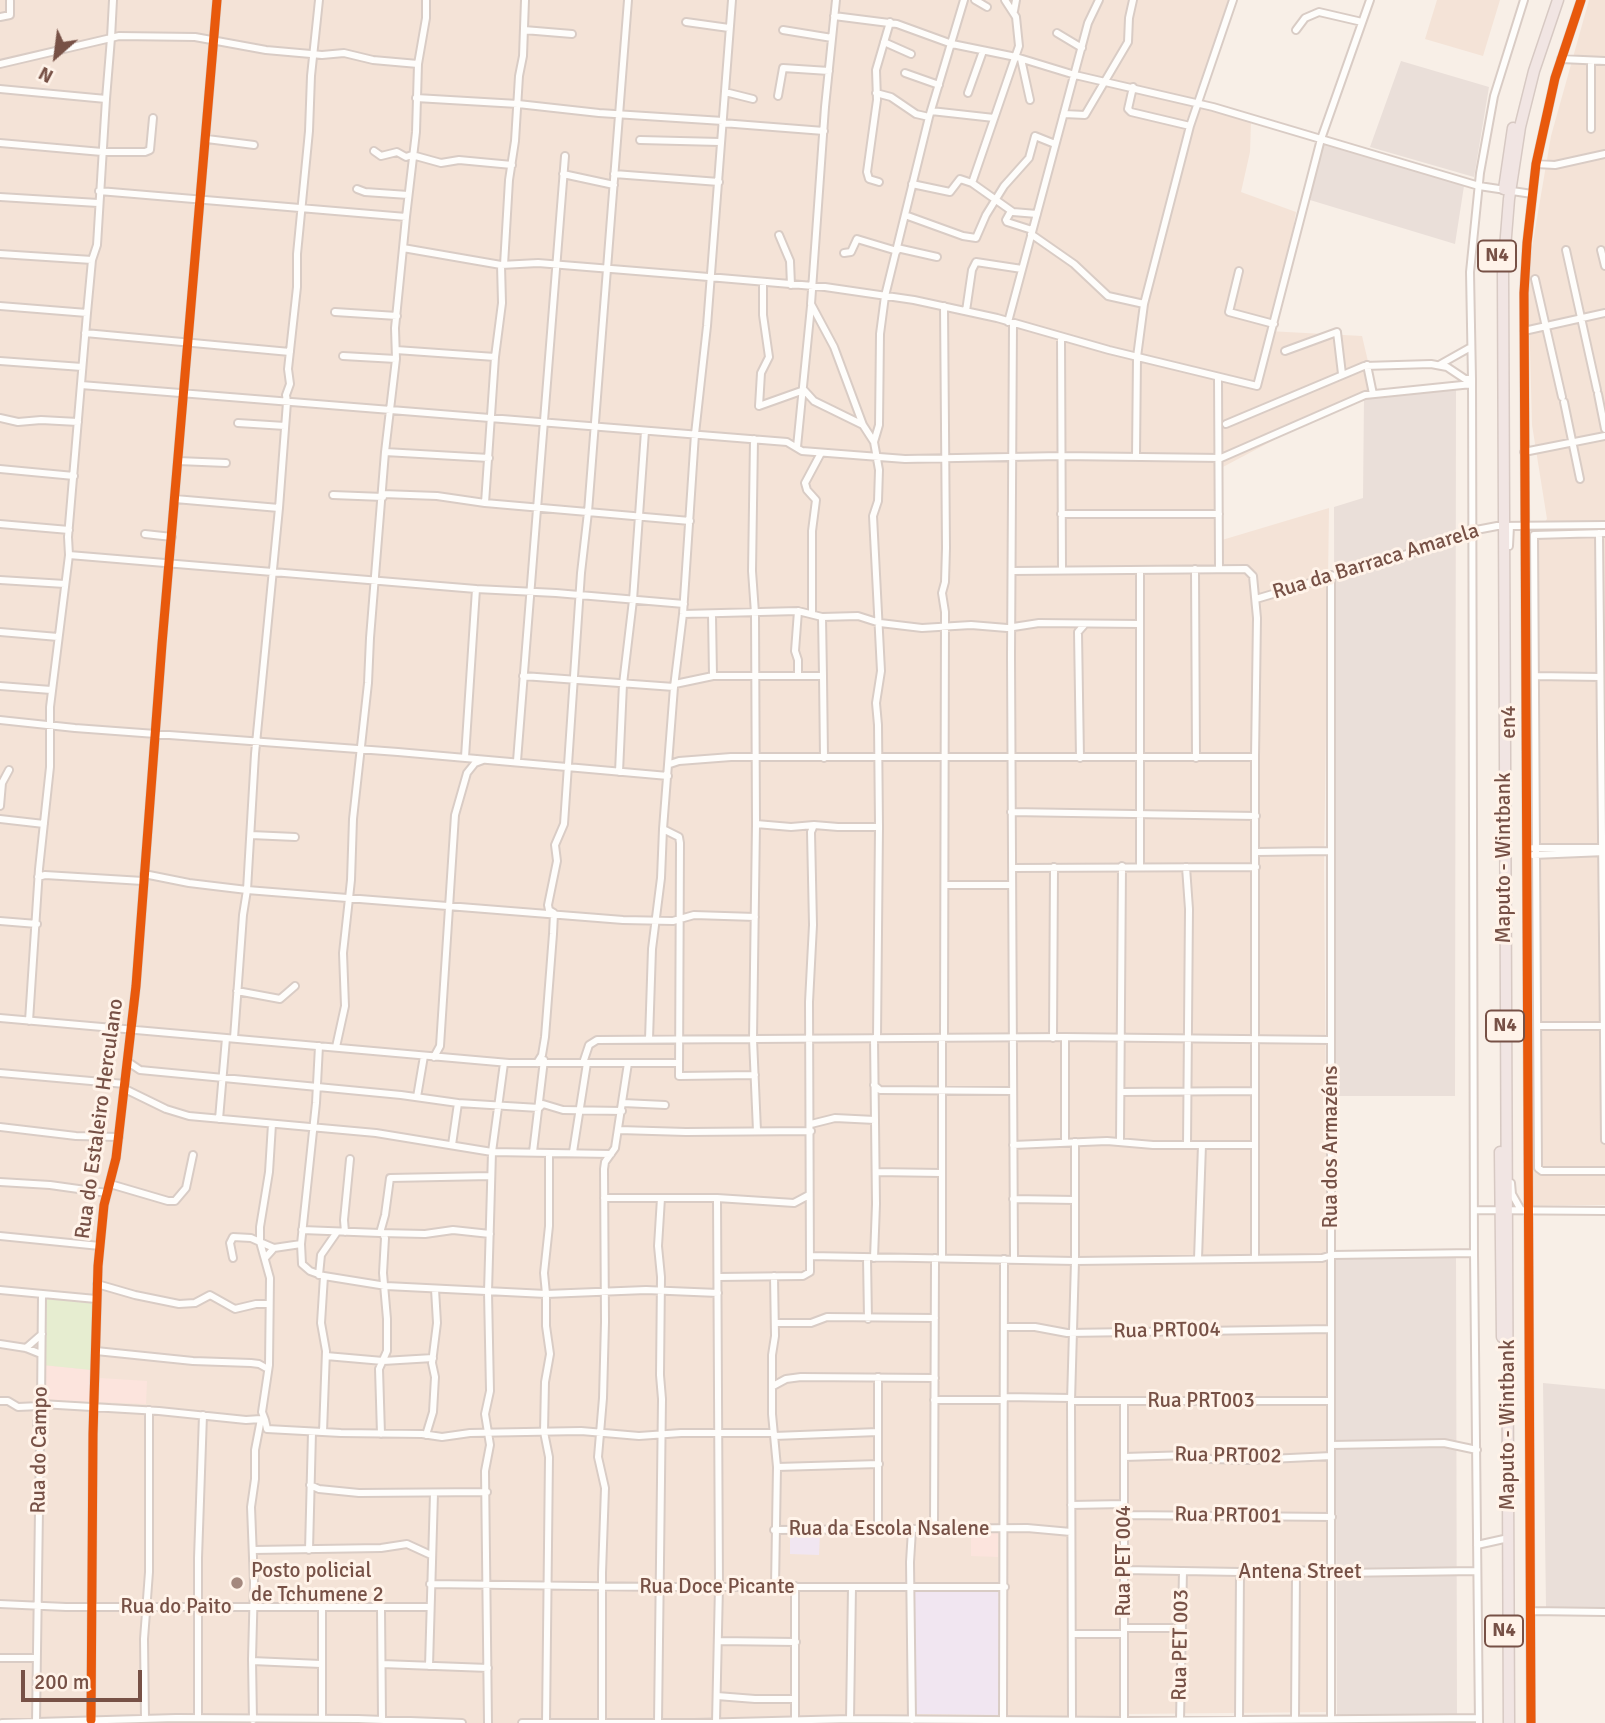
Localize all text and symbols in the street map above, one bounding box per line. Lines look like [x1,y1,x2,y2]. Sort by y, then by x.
north arrow [21,21,91,91]
text: N [35,61,58,88]
road number: N4 [1478,240,1516,272]
street label: Rua da Barraca Amarela [1270,519,1482,605]
street label: en4 [1496,705,1522,739]
street label: Maputo - Wintbank [1491,773,1517,943]
street label: Rua do Estaleiro Herculano [71,997,129,1241]
road number: N4 [1486,1010,1524,1042]
street label: Rua dos Armazéns [1318,1066,1344,1228]
street label: Rua PRT004 [1113,1317,1221,1345]
street label: Maputo - Wintbank [1495,1340,1521,1510]
street label: Rua do Campo [26,1386,54,1514]
street label: Rua PRT003 [1147,1388,1255,1414]
street label: Rua PRT002 [1174,1442,1282,1470]
street label: Rua PRT001 [1174,1502,1282,1530]
street label: Rua PET 004 [1111,1505,1137,1617]
street label: Rua da Escola Nsalene [788,1516,990,1542]
place label: Posto policial de Tchumene 2 [251,1558,384,1608]
street label: Antena Street [1238,1559,1362,1585]
street label: Rua Doce Picante [639,1574,795,1600]
marker: Posto policial de Tchumene 2 [229,1575,245,1591]
street label: Rua PET 003 [1167,1589,1195,1701]
street label: Rua do Paito [120,1594,232,1620]
road number: N4 [1485,1616,1523,1646]
scale bar [24,1656,145,1700]
text: 200 m [34,1669,89,1695]

